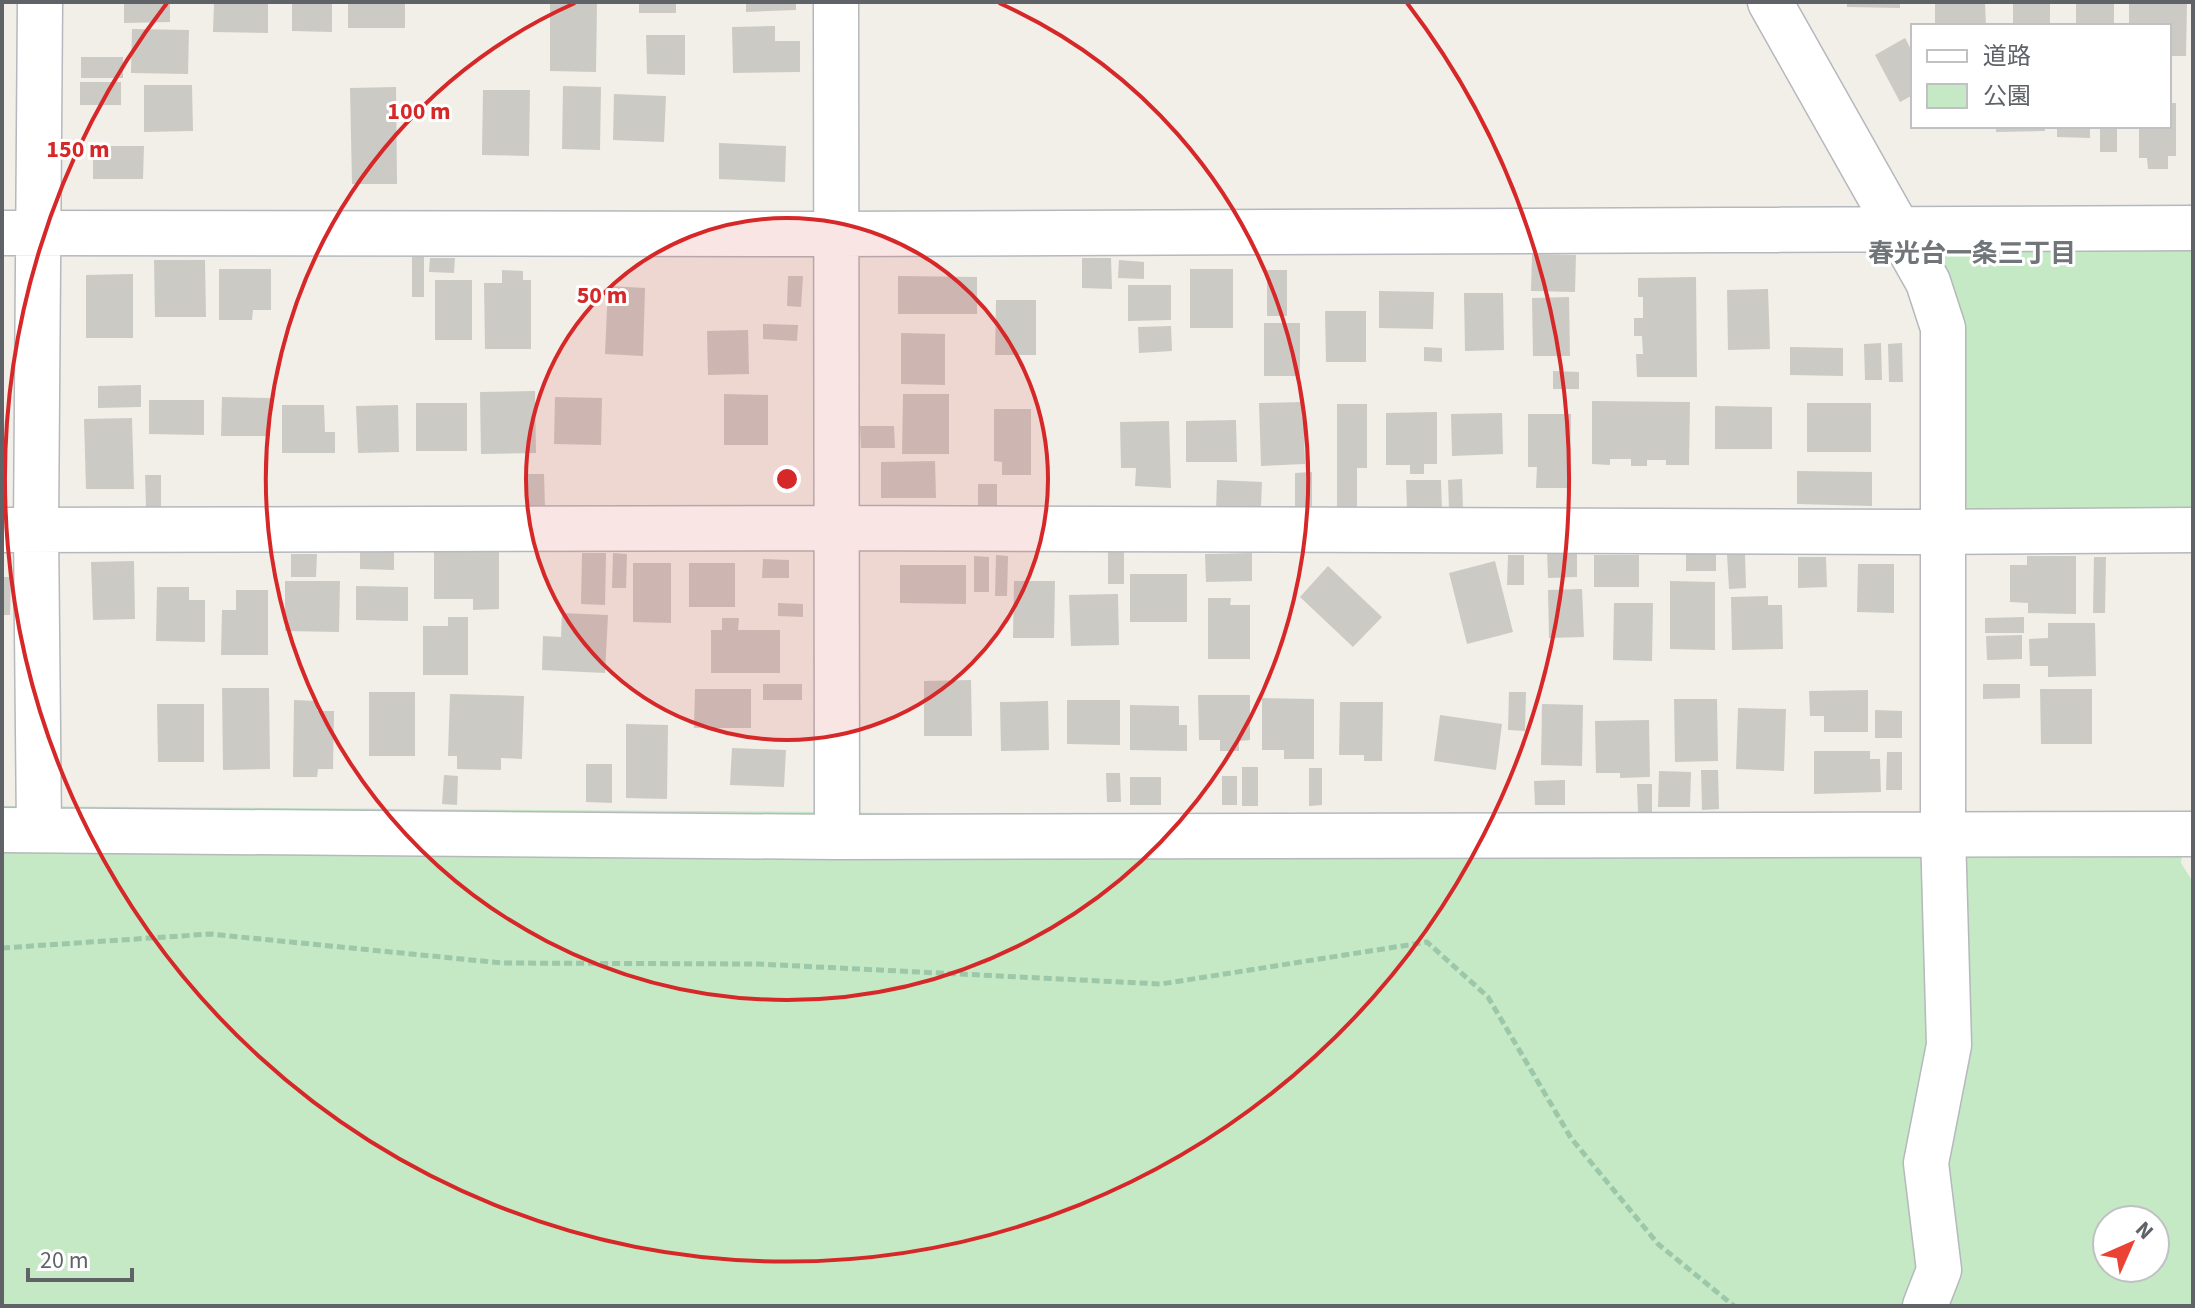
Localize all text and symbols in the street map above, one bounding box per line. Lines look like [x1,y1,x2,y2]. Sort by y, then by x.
legend [1911,24,2171,128]
text: 道路 [1983,39,2031,74]
text: 公園 [1983,79,2031,114]
text: 100 m [387,94,451,129]
text: 150 m [46,132,110,167]
district label: 春光台一条三丁目 [1868,235,2076,272]
text: 50 m [577,278,627,313]
centre of rings [773,465,801,493]
north arrow [2091,1204,2171,1284]
text: N [2128,1214,2161,1247]
scale bar [28,1232,132,1282]
text: 20 m [40,1243,89,1278]

